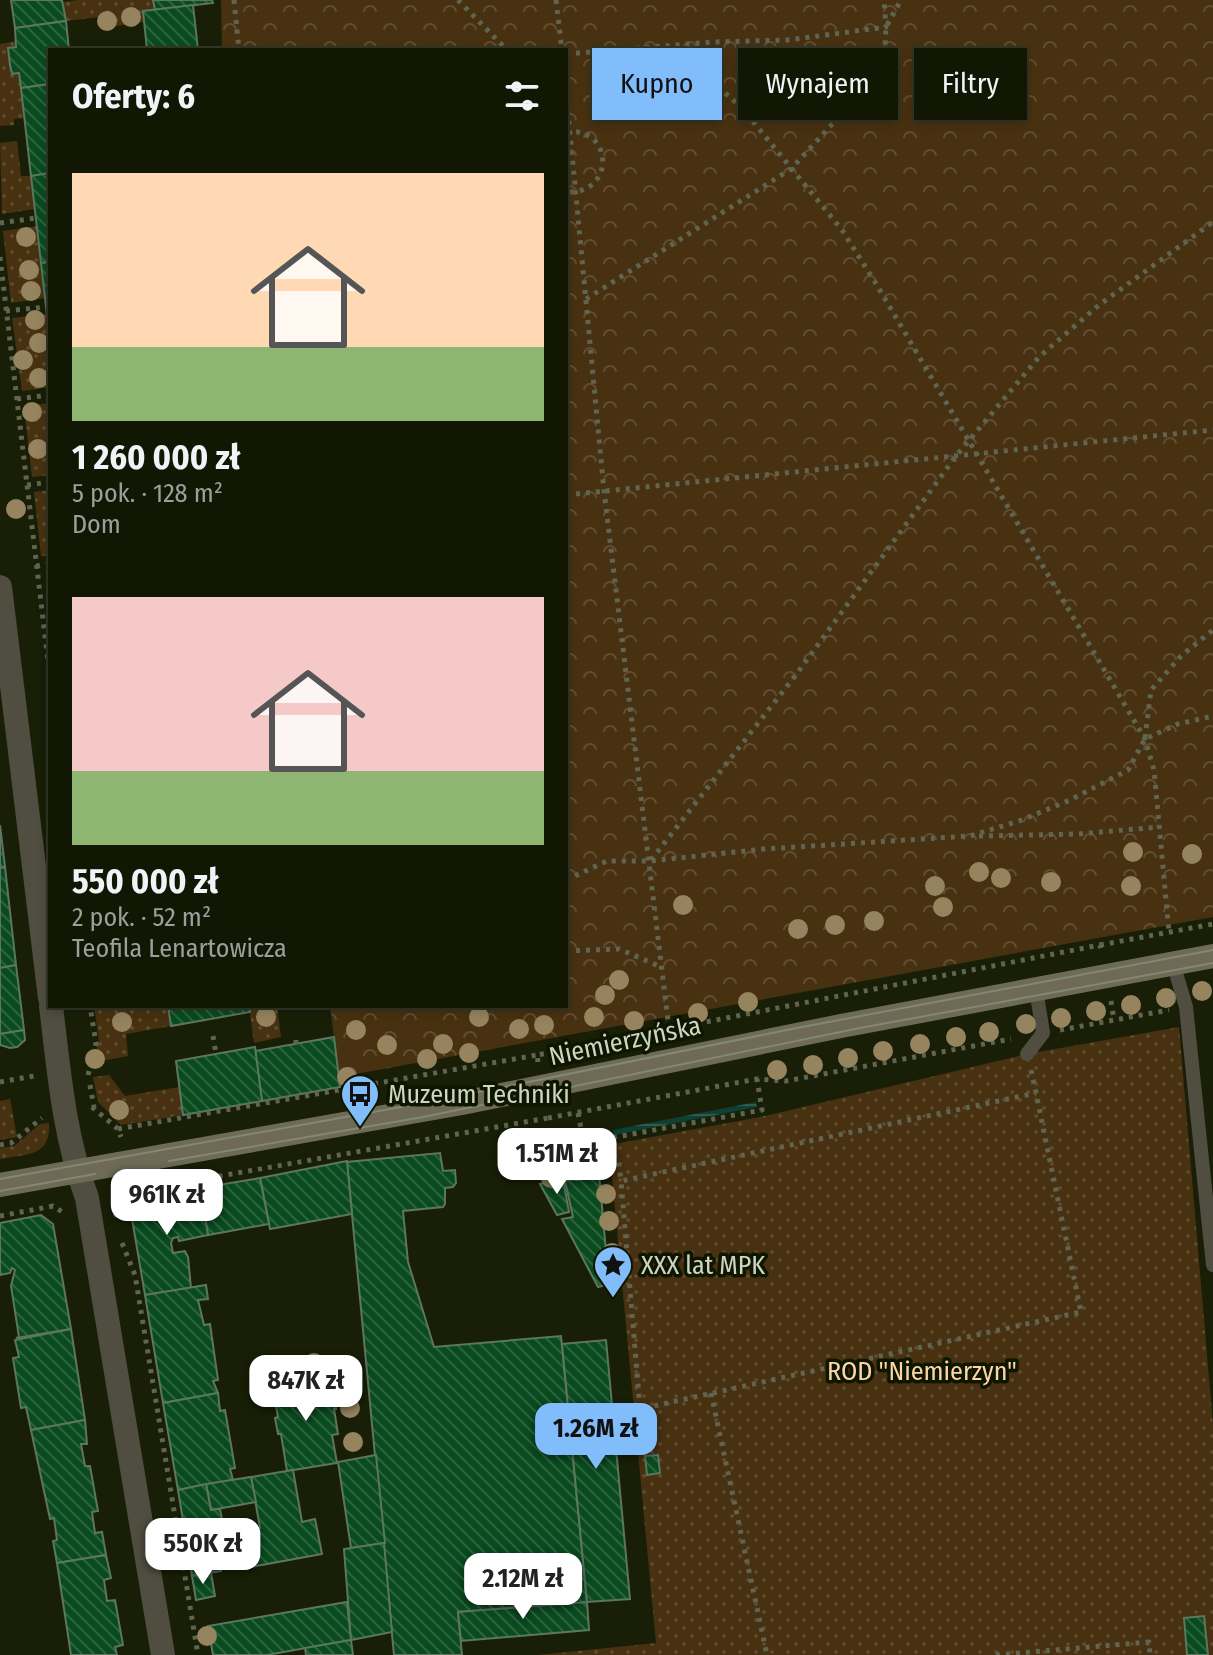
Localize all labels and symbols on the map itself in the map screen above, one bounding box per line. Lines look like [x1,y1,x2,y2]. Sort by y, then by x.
street label: Niemierzyńska [546,1010,704,1072]
bus stop icon: Muzeum Techniki [339,1073,381,1128]
place label: Muzeum Techniki [388,1079,570,1110]
pin: 1.51M zł [474,1128,640,1196]
pin: 961K zł [93,1169,241,1237]
place icon: XXX lat MPK [592,1244,634,1299]
place label: XXX lat MPK [641,1250,765,1281]
pin: 847K zł [232,1355,380,1423]
park label: ROD "Niemierzyn" [827,1356,1017,1387]
pin: 1.26M zł [513,1403,679,1471]
pin: 550K zł [129,1518,277,1586]
pin: 2.12M zł [440,1553,606,1621]

